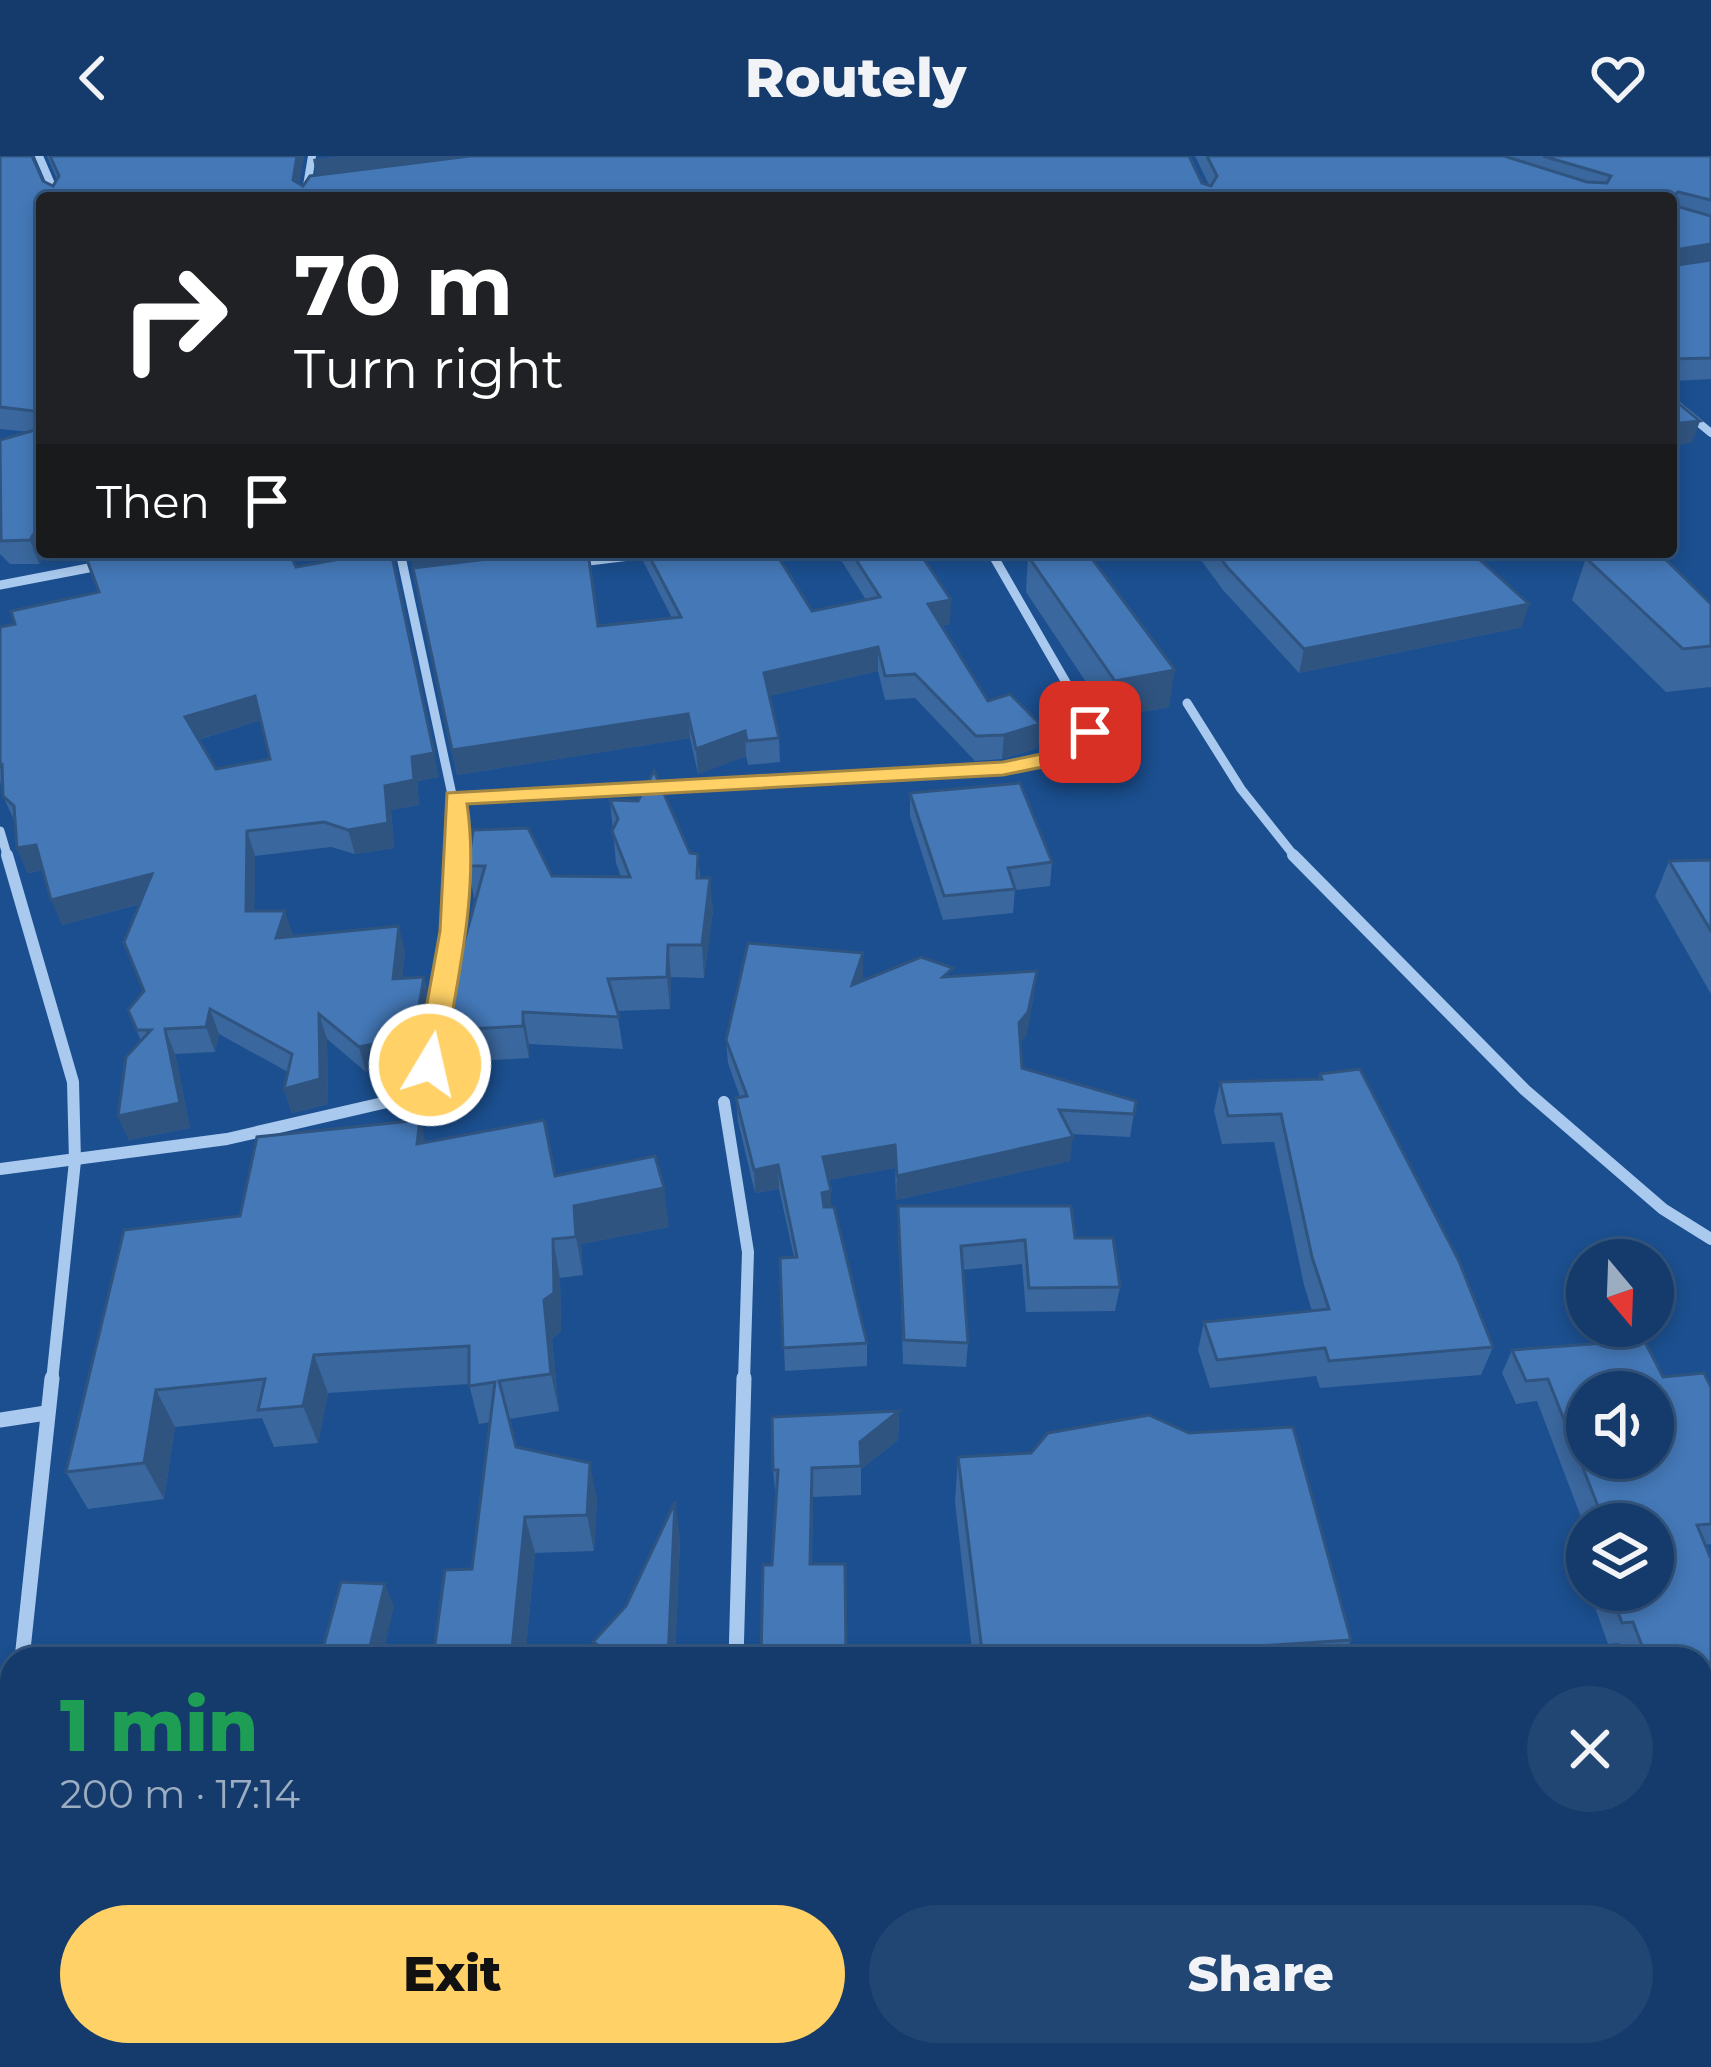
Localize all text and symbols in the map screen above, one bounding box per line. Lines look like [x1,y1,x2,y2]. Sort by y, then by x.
icon: back [60,45,126,111]
text: Routely [745,45,966,111]
icon: heart [1585,45,1651,111]
text: 70 m [294,234,513,336]
icon: right [96,240,252,396]
text: Turn right [294,336,564,402]
icon: arrive [234,468,300,534]
text: Then [96,474,210,529]
pin [1039,681,1141,783]
icon: arrive [1057,699,1123,765]
position arrow [367,1002,493,1128]
north arrow [1566,1239,1674,1347]
map controls [1566,1239,1674,1611]
button: sound [1566,1371,1674,1479]
button: layers [1566,1503,1674,1611]
text: 1 min [60,1681,258,1769]
button: close [1527,1686,1653,1812]
text: 200 m · 17:14 [60,1770,300,1818]
button: Exit [60,1905,845,2043]
button: Share [869,1905,1653,2043]

